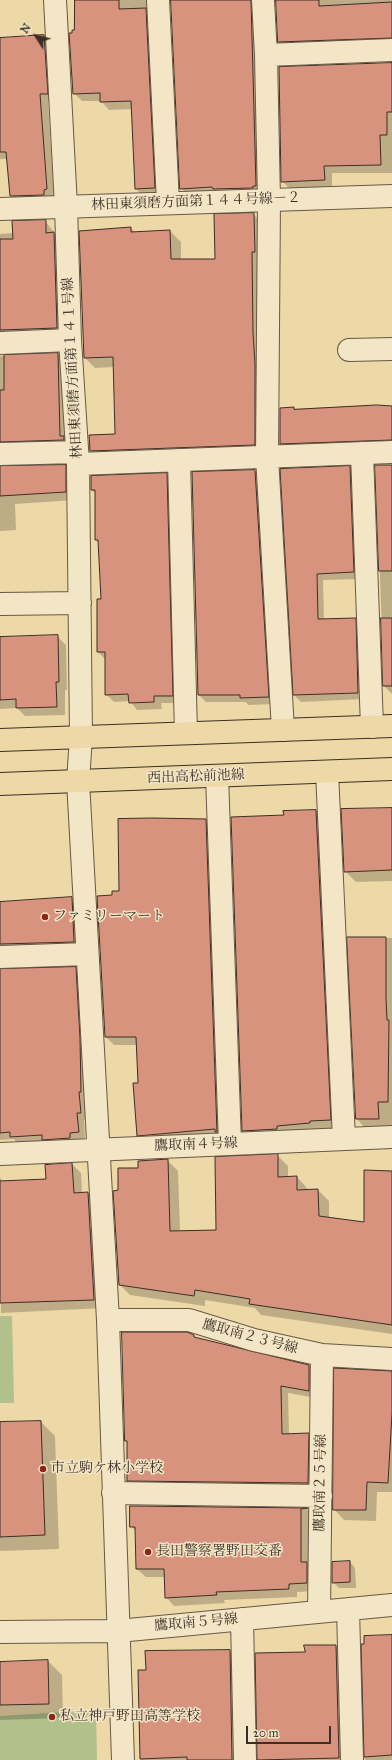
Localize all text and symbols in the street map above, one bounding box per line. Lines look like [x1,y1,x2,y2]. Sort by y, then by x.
north arrow [16,16,56,56]
text: N [18,21,34,36]
street label: 林田東須磨方面第１４４号線－２ [91,190,301,214]
street label: 林田東須磨方面第１４１号線 [60,277,86,459]
street label: 西出高松前池線 [147,767,245,787]
place label: ファミリーマート [53,909,165,925]
marker: ファミリーマート [40,912,50,922]
street label: 鷹取南４号線 [154,1135,238,1155]
street label: 鷹取南２３号線 [200,1316,300,1358]
street label: 鷹取南２５号線 [312,1434,330,1532]
place label: 市立駒ケ林小学校 [51,1461,163,1477]
marker: 市立駒ケ林小学校 [38,1464,48,1474]
place label: 長田警察署野田交番 [156,1544,282,1560]
marker: 長田警察署野田交番 [143,1547,153,1557]
street label: 鷹取南５号線 [153,1611,239,1635]
place label: 私立神戸野田高等学校 [60,1709,200,1725]
marker: 私立神戸野田高等学校 [47,1712,57,1722]
scale bar [248,1718,333,1744]
text: 20 m [253,1726,279,1740]

